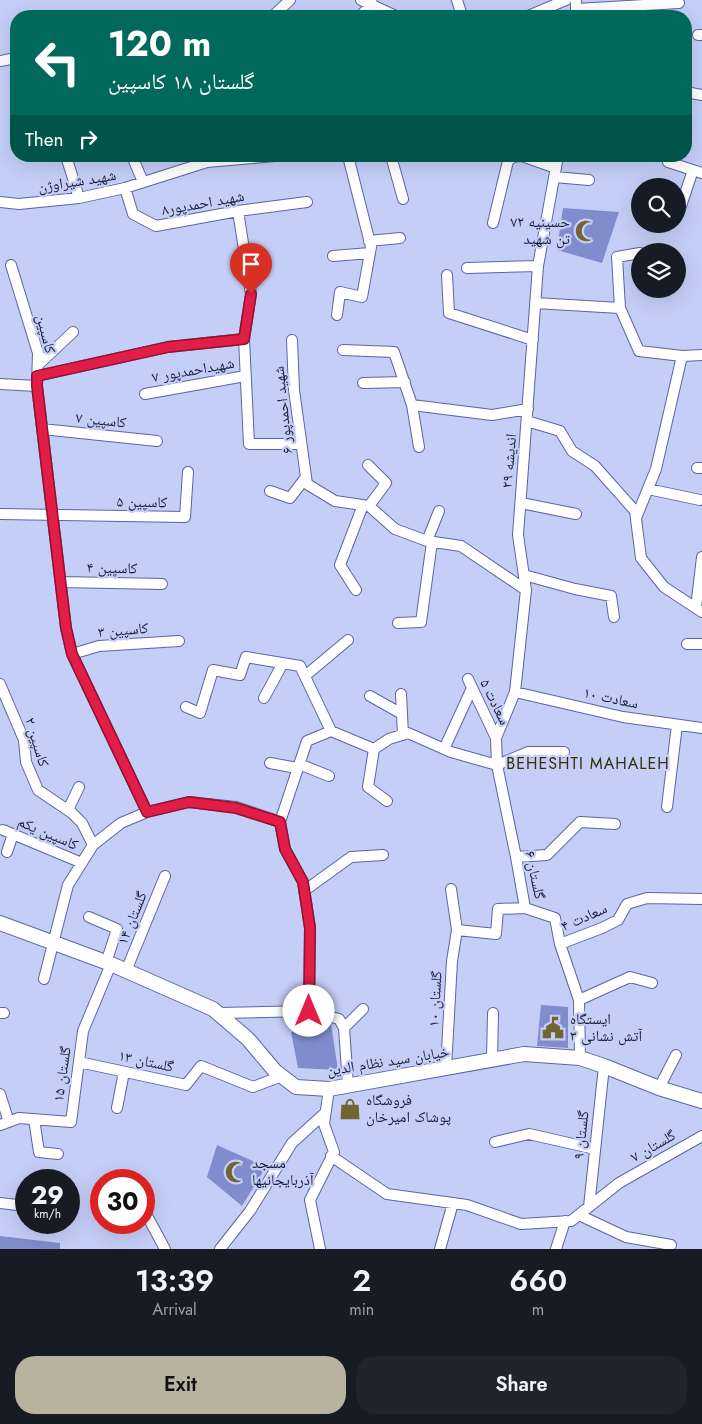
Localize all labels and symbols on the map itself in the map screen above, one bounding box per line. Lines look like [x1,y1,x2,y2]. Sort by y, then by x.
street label: شهید شیراوژن [36,164,118,198]
street label: شهید احمدپور۸ [160,185,246,221]
place label: حسینیه ۷۲ تن شهید [511,211,571,250]
mosque icon: حسینیه ۷۲ تن شهید [573,218,599,244]
pin [230,243,272,294]
street label: کاسپین [31,312,61,356]
street label: شهیداحمدپور ۷ [150,352,236,388]
street label: شهید احمدپور ۶ [267,365,299,455]
street label: کاسپین ۷ [75,406,127,434]
street label: اندیشه ۲۹ [496,433,522,489]
street label: کاسپین ۵ [116,491,168,513]
street label: کاسپین ۴ [86,557,138,579]
street label: کاسپین ۳ [97,617,149,643]
street label: سعادت ۵ [474,675,516,729]
street label: سعادت ۱۰ [581,681,641,715]
street label: کاسپین ۲ [19,715,55,769]
district label: BEHESHTI MAHALEH [506,752,670,775]
street label: کاسپین یکم [14,810,82,856]
street label: گلستان ۶ [519,849,551,902]
street label: گلستان ۱۴ [111,888,153,948]
street label: سعادت ۴ [557,897,611,937]
street label: گلستان ۱۰ [423,970,447,1027]
position arrow [282,984,334,1036]
place label: ایستگاه آتش نشانی ۳ [570,1008,643,1047]
public building icon: ایستگاه آتش نشانی ۳ [540,1015,566,1041]
street label: خیابان سید نظام الدین [325,1040,451,1082]
street label: گلستان ۱۵ [47,1044,77,1103]
street label: گلستان ۱۳ [116,1044,176,1078]
place label: فروشگاه پوشاک امیرخان [366,1089,451,1128]
shop icon: فروشگاه پوشاک امیرخان [337,1096,363,1122]
street label: گلستان ۹ [567,1109,595,1161]
street label: گلستان ۷ [626,1124,680,1168]
place label: مسجد آذربایجانیها [252,1152,315,1191]
mosque icon: مسجد آذربایجانیها [223,1159,249,1185]
speed limit sign: 30 [90,1169,155,1234]

